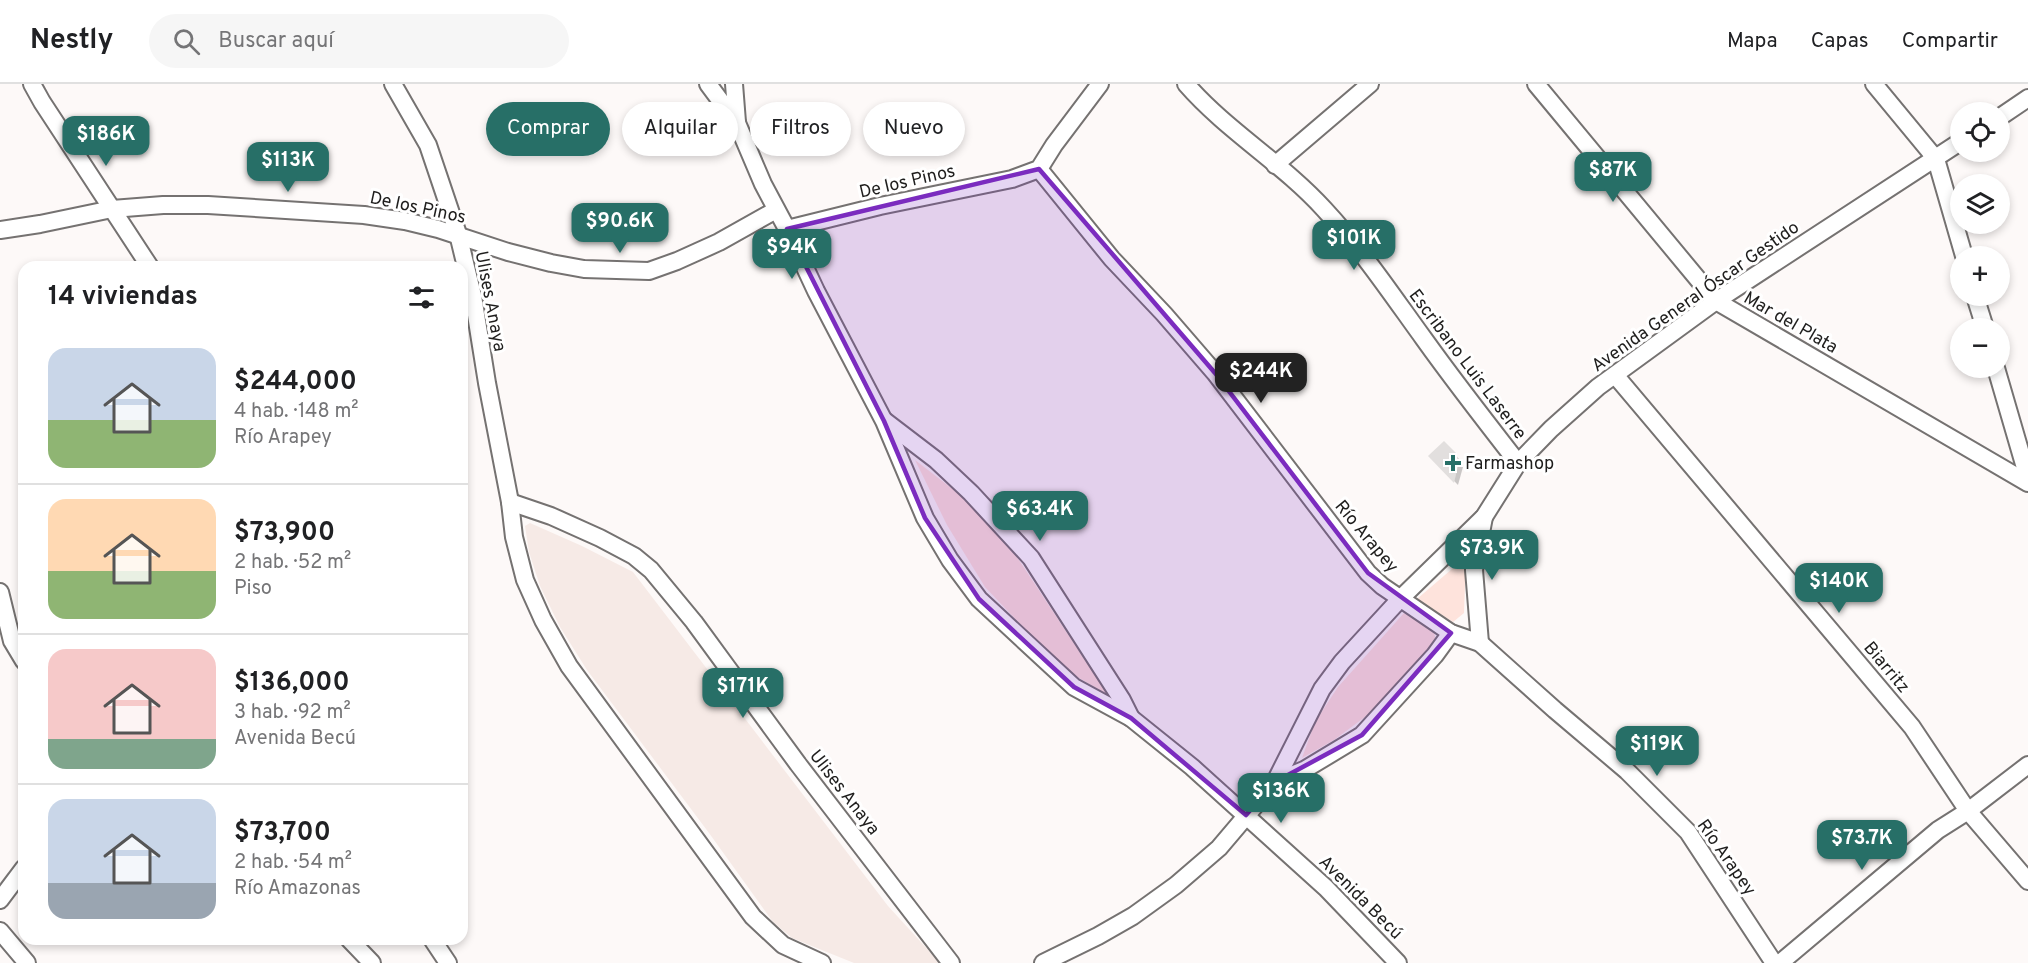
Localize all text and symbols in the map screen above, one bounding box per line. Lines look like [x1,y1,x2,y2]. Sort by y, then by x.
search box [149,14,569,68]
text: Nestly [30,23,113,59]
icon: search [170,25,203,58]
text: Buscar aquí [218,28,334,55]
text: Mapa [1727,28,1778,55]
text: Capas [1811,28,1869,55]
text: Compartir [1902,28,1998,55]
chip: Comprar [486,102,610,156]
chip: Alquilar [622,102,738,156]
chip: Filtros [750,102,851,156]
chip: Nuevo [863,102,965,156]
map controls [1950,102,2010,378]
button: locate [1950,102,2010,162]
pin: $186K [64,116,148,167]
text: $186K [76,122,136,148]
pin: $113K [246,142,330,193]
text: $113K [261,148,315,174]
pin: $87K [1577,152,1649,203]
text: $87K [1588,158,1638,184]
street label: De los Pinos [857,160,958,205]
button: layers [1950,174,2010,234]
street label: De los Pinos [367,187,468,230]
pin: $90.6K [571,203,669,254]
text: $90.6K [586,209,654,235]
street label: Avenida General Óscar Gestido [1586,215,1804,378]
pin: $101K [1312,220,1396,271]
text: $101K [1326,226,1382,252]
pin: $94K [756,229,828,280]
text: $94K [766,235,818,261]
button: + [1950,246,2010,306]
street label: Ulises Anaya [469,249,511,354]
text: 14 viviendas [48,281,198,314]
icon: filters [405,281,438,314]
street label: Escribano Luis Laserre [1403,285,1531,445]
street label: Mar del Plata [1739,287,1841,360]
button: − [1950,318,2010,378]
pin: $244K [1219,353,1303,404]
text: $244K [1229,359,1293,385]
text: $244,000 [234,366,357,399]
icon: home [96,372,168,444]
text: 4 hab. · 148 m² [234,399,359,425]
text: Río Arapey [234,425,332,451]
place label: Farmashop [1465,453,1554,476]
marker: Farmashop [1446,456,1460,470]
pin: $63.4K [991,491,1089,542]
street label: Río Arapey [1329,496,1403,578]
text: $63.4K [1006,497,1074,523]
text: $73,900 [234,517,335,550]
icon: home [96,523,168,595]
pin: $73.9K [1443,530,1541,581]
text: $73.9K [1459,536,1525,562]
text: 2 hab. · 52 m² [234,550,351,576]
pin: $140K [1797,563,1881,614]
text: $140K [1809,569,1869,595]
text: Piso [234,576,272,602]
street label: Biarritz [1858,638,1914,698]
text: $136,000 [234,667,350,700]
pin: $171K [701,668,785,719]
icon: home [96,673,168,745]
text: $171K [716,674,770,700]
text: 3 hab. · 92 m² [234,700,351,726]
text: Avenida Becú [234,726,356,752]
pin: $119K [1615,726,1699,777]
text: $119K [1630,732,1684,758]
street label: Ulises Anaya [803,746,884,840]
pin: $136K [1239,773,1323,824]
text: $136K [1252,779,1310,805]
street label: Río Arapey [1691,815,1760,900]
text: $73,700 [234,817,331,850]
pin: $73.7K [1813,820,1911,871]
icon: home [96,823,168,895]
text: $73.7K [1831,826,1893,852]
text: 2 hab. · 54 m² [234,850,352,876]
street label: Avenida Becú [1313,851,1407,945]
text: Río Amazonas [234,876,361,902]

